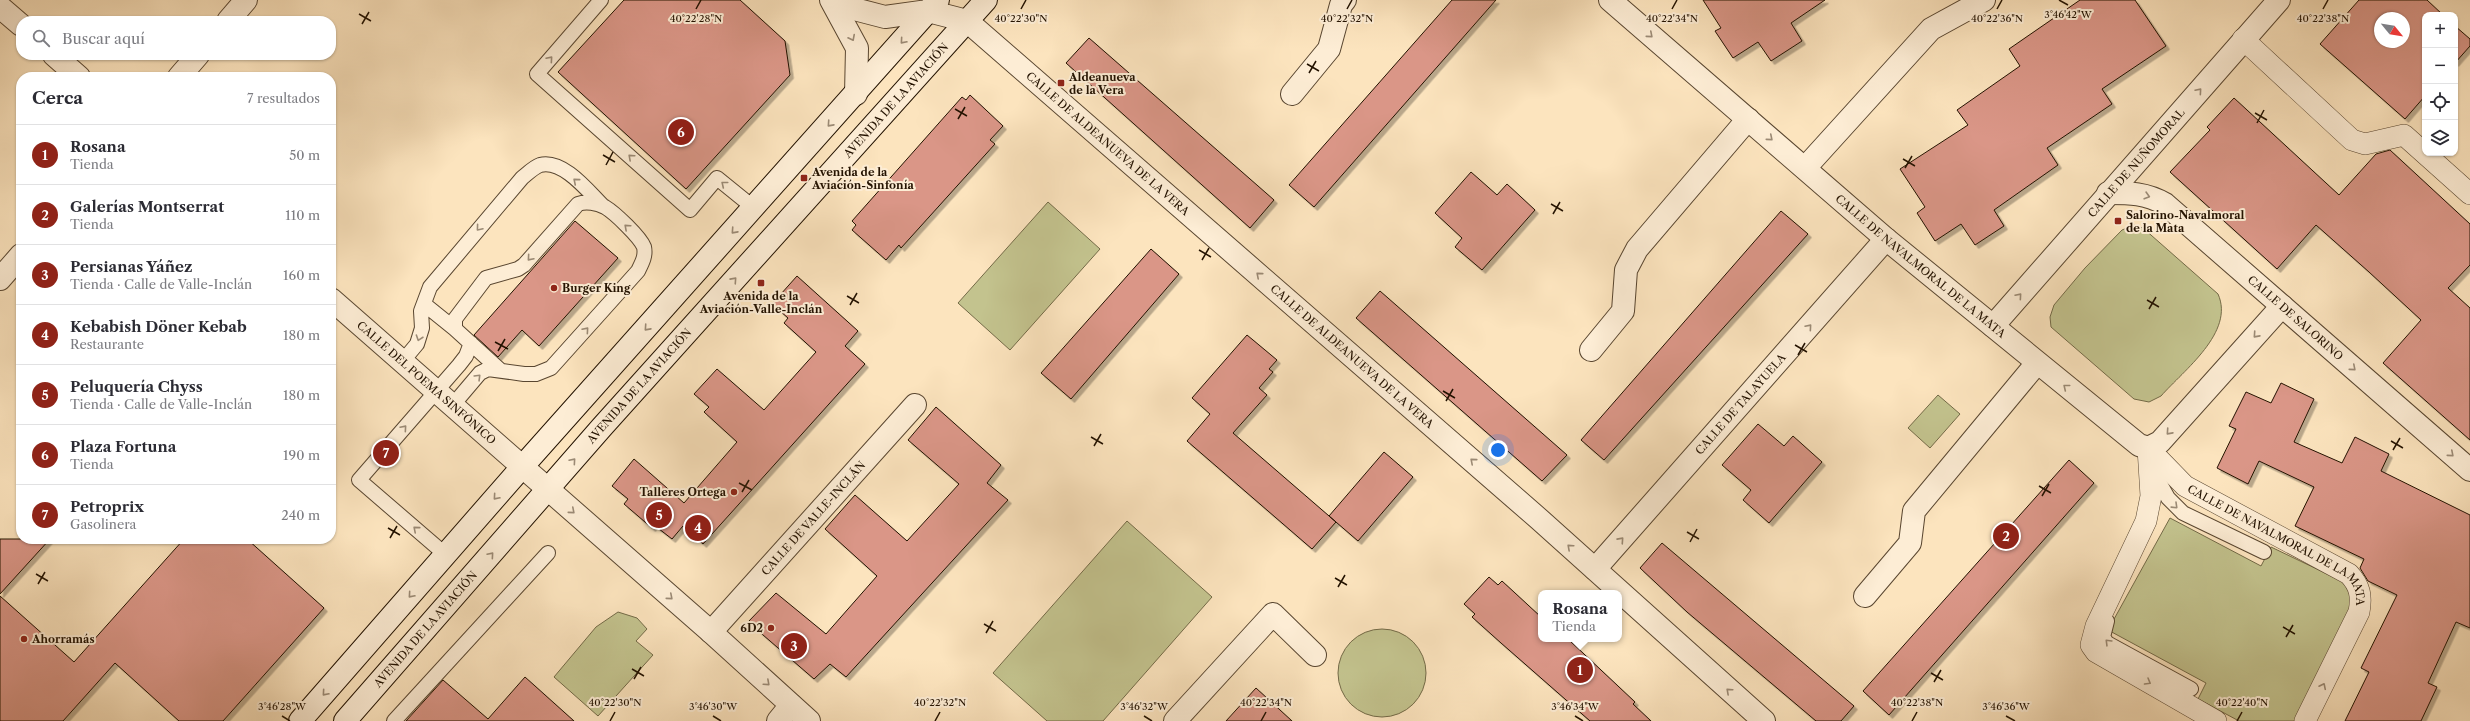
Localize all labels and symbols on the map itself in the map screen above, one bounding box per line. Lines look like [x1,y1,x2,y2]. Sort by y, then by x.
text: 3°46'42"W [2044,8,2093,21]
text: 40°22'28"N [670,12,722,25]
text: 40°22'30"N [995,12,1047,25]
text: 40°22'32"N [1321,12,1373,25]
text: 40°22'34"N [1646,12,1698,25]
text: 40°22'36"N [1971,12,2023,25]
text: 40°22'38"N [2297,12,2349,25]
north arrow [2374,12,2410,48]
one-way arrow [1645,30,1653,37]
one-way arrow [848,34,855,42]
one-way arrow [900,36,907,43]
street label: AVENIDA DE LA AVIACIÓN [840,40,951,161]
one-way arrow [545,57,552,64]
street label: CALLE DE ALDEANUEVA DE LA VERA [1023,69,1193,219]
place label: Aldeanueva de la Vera [1068,70,1136,97]
marker: Aldeanueva de la Vera [1056,78,1066,88]
one-way arrow [2194,88,2201,95]
street label: CALLE DE NUÑOMORAL [2085,105,2188,220]
pin: 6 [668,117,694,147]
one-way arrow [827,119,834,126]
one-way arrow [1765,133,1772,140]
one-way arrow [628,154,636,162]
place label: Avenida de la Aviación-Sinfonía [811,165,915,192]
marker: Avenida de la Aviación-Sinfonía [799,173,809,183]
one-way arrow [574,178,581,185]
one-way arrow [721,181,728,188]
street label: CALLE DE NAVALMORAL DE LA MATA [1833,191,2009,341]
one-way arrow [2143,191,2150,200]
place label: Salorino-Navalmoral de la Mata [2126,208,2245,235]
marker: Salorino-Navalmoral de la Mata [2113,216,2123,226]
one-way arrow [477,223,484,231]
one-way arrow [624,224,632,232]
one-way arrow [731,226,739,234]
one-way arrow [528,253,535,261]
one-way arrow [1256,272,1264,279]
street label: CALLE DE SALORINO [2245,272,2346,363]
one-way arrow [729,277,737,285]
marker: Avenida de la Aviación-Valle-Inclán [756,278,766,288]
place label: Burger King [562,281,631,295]
street label: CALLE DE ALDEANUEVA DE LA VERA [1268,281,1437,432]
marker: Burger King [549,283,559,293]
place label: Avenida de la Aviación-Valle-Inclán [699,289,823,316]
one-way arrow [2014,294,2021,301]
street label: CALLE DEL POEMA SINFÓNICO [354,318,499,447]
one-way arrow [645,323,652,331]
street label: AVENIDA DE LA AVIACIÓN [583,325,694,447]
one-way arrow [1804,325,1811,332]
one-way arrow [582,327,589,334]
one-way arrow [2254,330,2261,338]
one-way arrow [415,334,424,341]
street label: CALLE DE TALAYUELA [1692,350,1789,457]
one-way arrow [2349,364,2356,371]
one-way arrow [473,374,481,382]
one-way arrow [2063,384,2070,391]
one-way arrow [399,425,406,432]
one-way arrow [2167,427,2174,434]
pin: 7 [373,438,399,468]
your location [1488,440,1508,460]
one-way arrow [2446,449,2454,456]
one-way arrow [568,458,575,465]
street label: CALLE DE VALLE-INCLÁN [758,458,868,578]
one-way arrow [1470,459,1477,466]
street label: CALLE DE NAVALMORAL DE LA MATA [2185,482,2368,607]
place label: Talleres Ortega [640,485,727,499]
marker: Talleres Ortega [729,487,739,497]
one-way arrow [494,492,501,499]
pin: 5 [646,500,672,530]
one-way arrow [2170,501,2178,509]
one-way arrow [567,507,575,514]
pin: 4 [685,513,711,543]
pin: 2 [1993,521,2019,551]
one-way arrow [414,527,421,534]
one-way arrow [1616,537,1623,545]
one-way arrow [1567,545,1575,552]
one-way arrow [486,552,493,559]
street label: AVENIDA DE LA AVIACIÓN [370,568,480,691]
one-way arrow [408,590,415,598]
one-way arrow [665,592,673,599]
place label: 6D2 [740,621,763,635]
marker: 6D2 [766,623,776,633]
pin: 3 [781,631,807,661]
place label: Ahorramás [31,632,95,646]
marker: Ahorramás [19,634,29,644]
one-way arrow [2106,640,2113,647]
pin: 1 [1567,655,1593,685]
one-way arrow [2144,678,2151,685]
one-way arrow [762,679,770,686]
one-way arrow [2318,683,2325,690]
one-way arrow [323,688,330,695]
one-way arrow [1726,688,1734,696]
text: 40°22'30"N [589,696,641,709]
text: 40°22'32"N [914,696,966,709]
text: 40°22'34"N [1240,696,1292,709]
text: 40°22'38"N [1891,696,1943,709]
text: 40°22'40"N [2216,696,2268,709]
text: 3°46'28"W [258,700,307,713]
text: 3°46'30"W [689,700,738,713]
text: 3°46'32"W [1120,700,1169,713]
text: 3°46'34"W [1551,700,1600,713]
text: 3°46'36"W [1982,700,2031,713]

